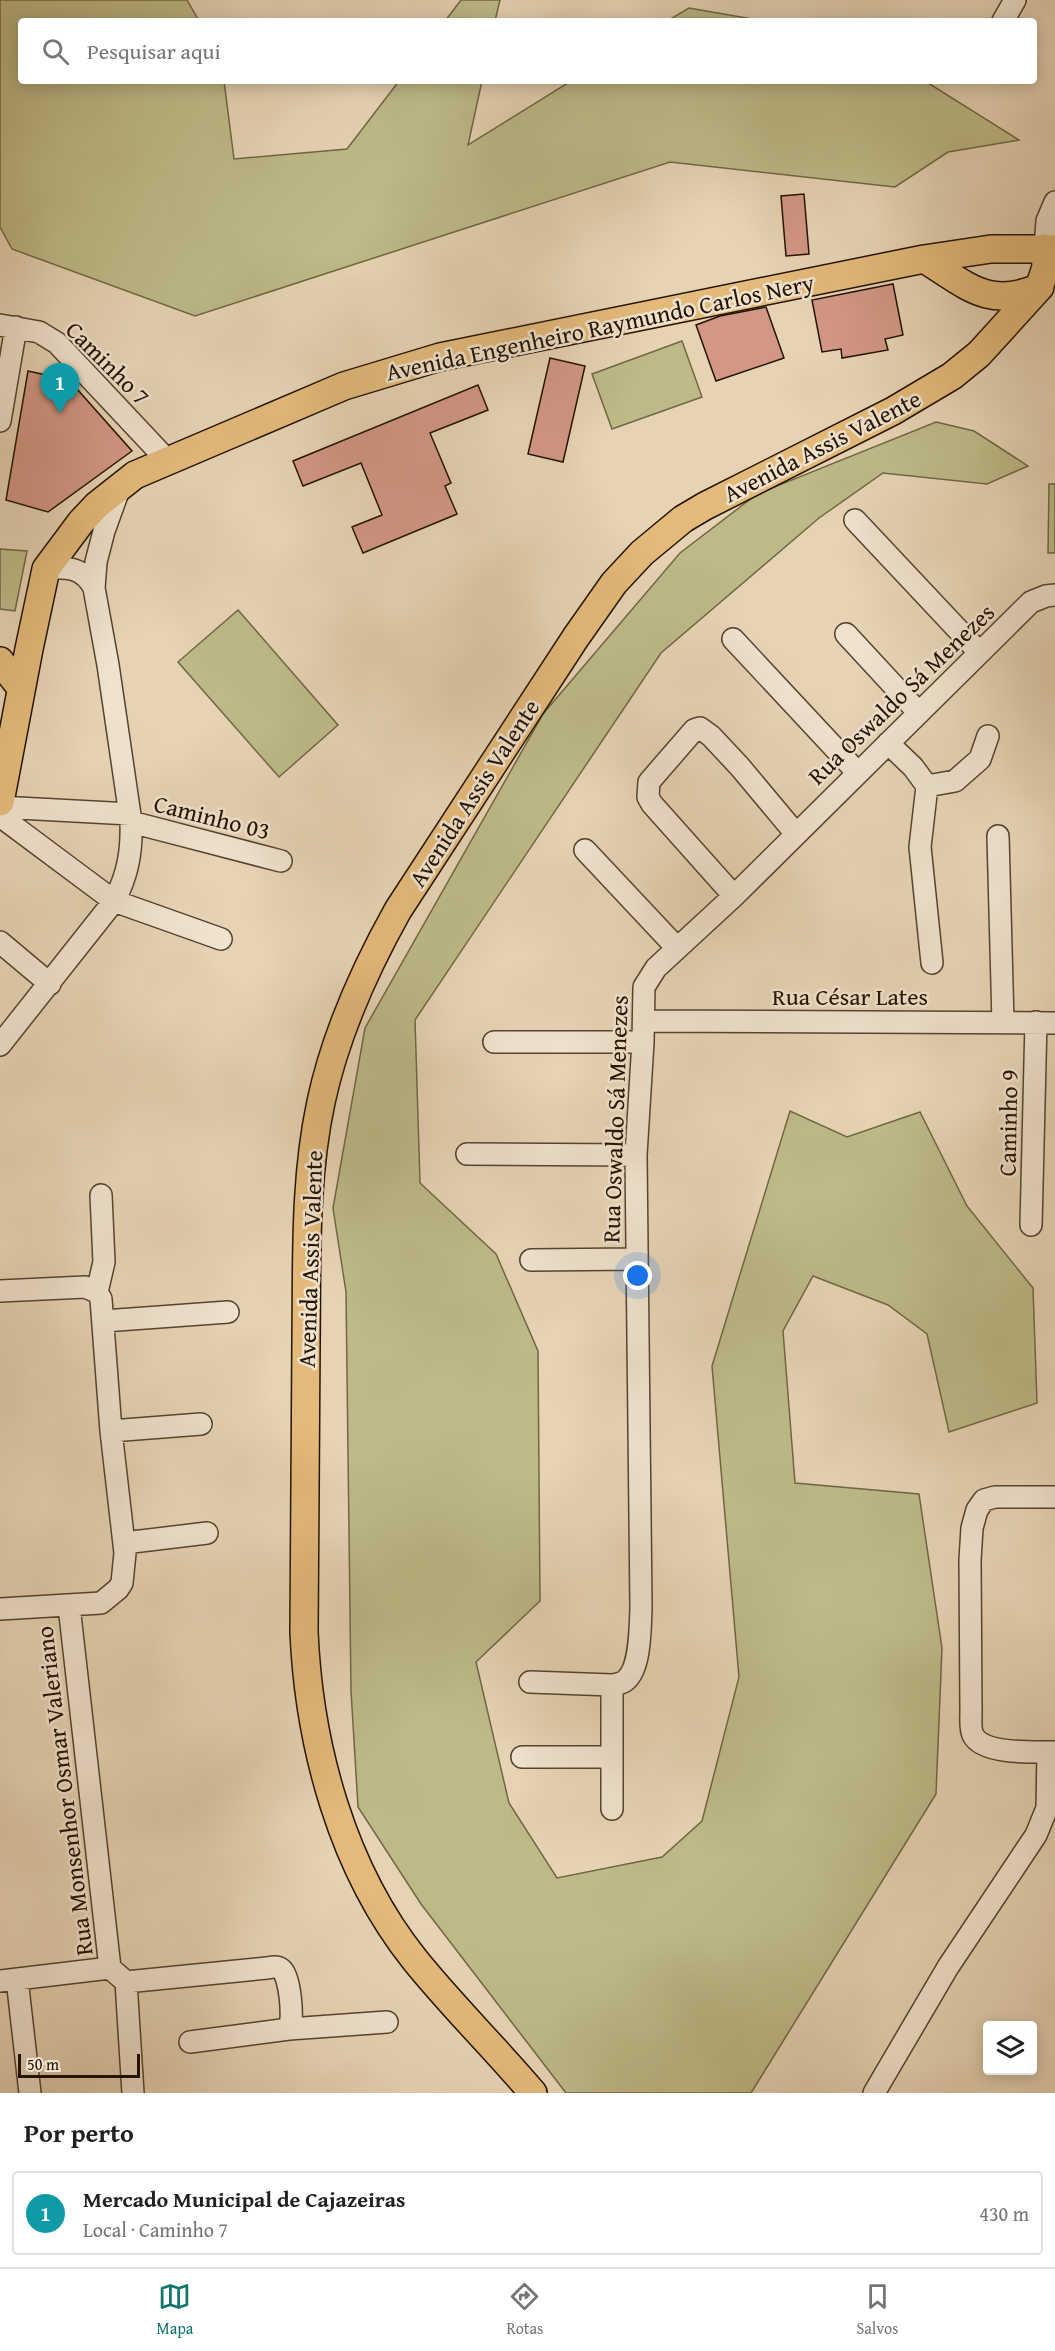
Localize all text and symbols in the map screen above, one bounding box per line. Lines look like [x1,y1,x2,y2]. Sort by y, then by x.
search box [18,18,1037,84]
icon: search [39,35,72,68]
text: Pesquisar aqui [87,35,221,67]
street label: Avenida Engenheiro Raymundo Carlos Nery [383,264,817,390]
street label: Caminho 7 [58,313,158,413]
pin: 1 [40,364,80,413]
street label: Avenida Assis Valente [717,381,927,511]
street label: Rua Oswaldo Sá Menezes [800,595,1002,793]
street label: Avenida Assis Valente [400,692,548,894]
street label: Caminho 03 [150,786,274,848]
street label: Rua César Lates [772,979,928,1014]
street label: Rua Oswaldo Sá Menezes [593,994,637,1244]
street label: Caminho 9 [990,1069,1026,1177]
street label: Avenida Assis Valente [289,1150,331,1368]
your location [623,1261,652,1290]
street label: Rua Monsenhor Osmar Valeriano [26,1624,102,1958]
map controls [983,2021,1037,2075]
button: layers [983,2021,1037,2075]
scale bar [18,2051,140,2078]
text: 50 m [27,2052,59,2076]
text: Por perto [24,2113,134,2152]
text: Mercado Municipal de Cajazeiras [83,2183,405,2215]
text: 1 [40,2199,51,2228]
text: 430 m [979,2199,1029,2228]
text: Local · Caminho 7 [83,2215,228,2244]
tab: Mapa [157,2280,193,2340]
tab: Rotas [506,2280,543,2340]
tab: Salvos [856,2280,898,2340]

